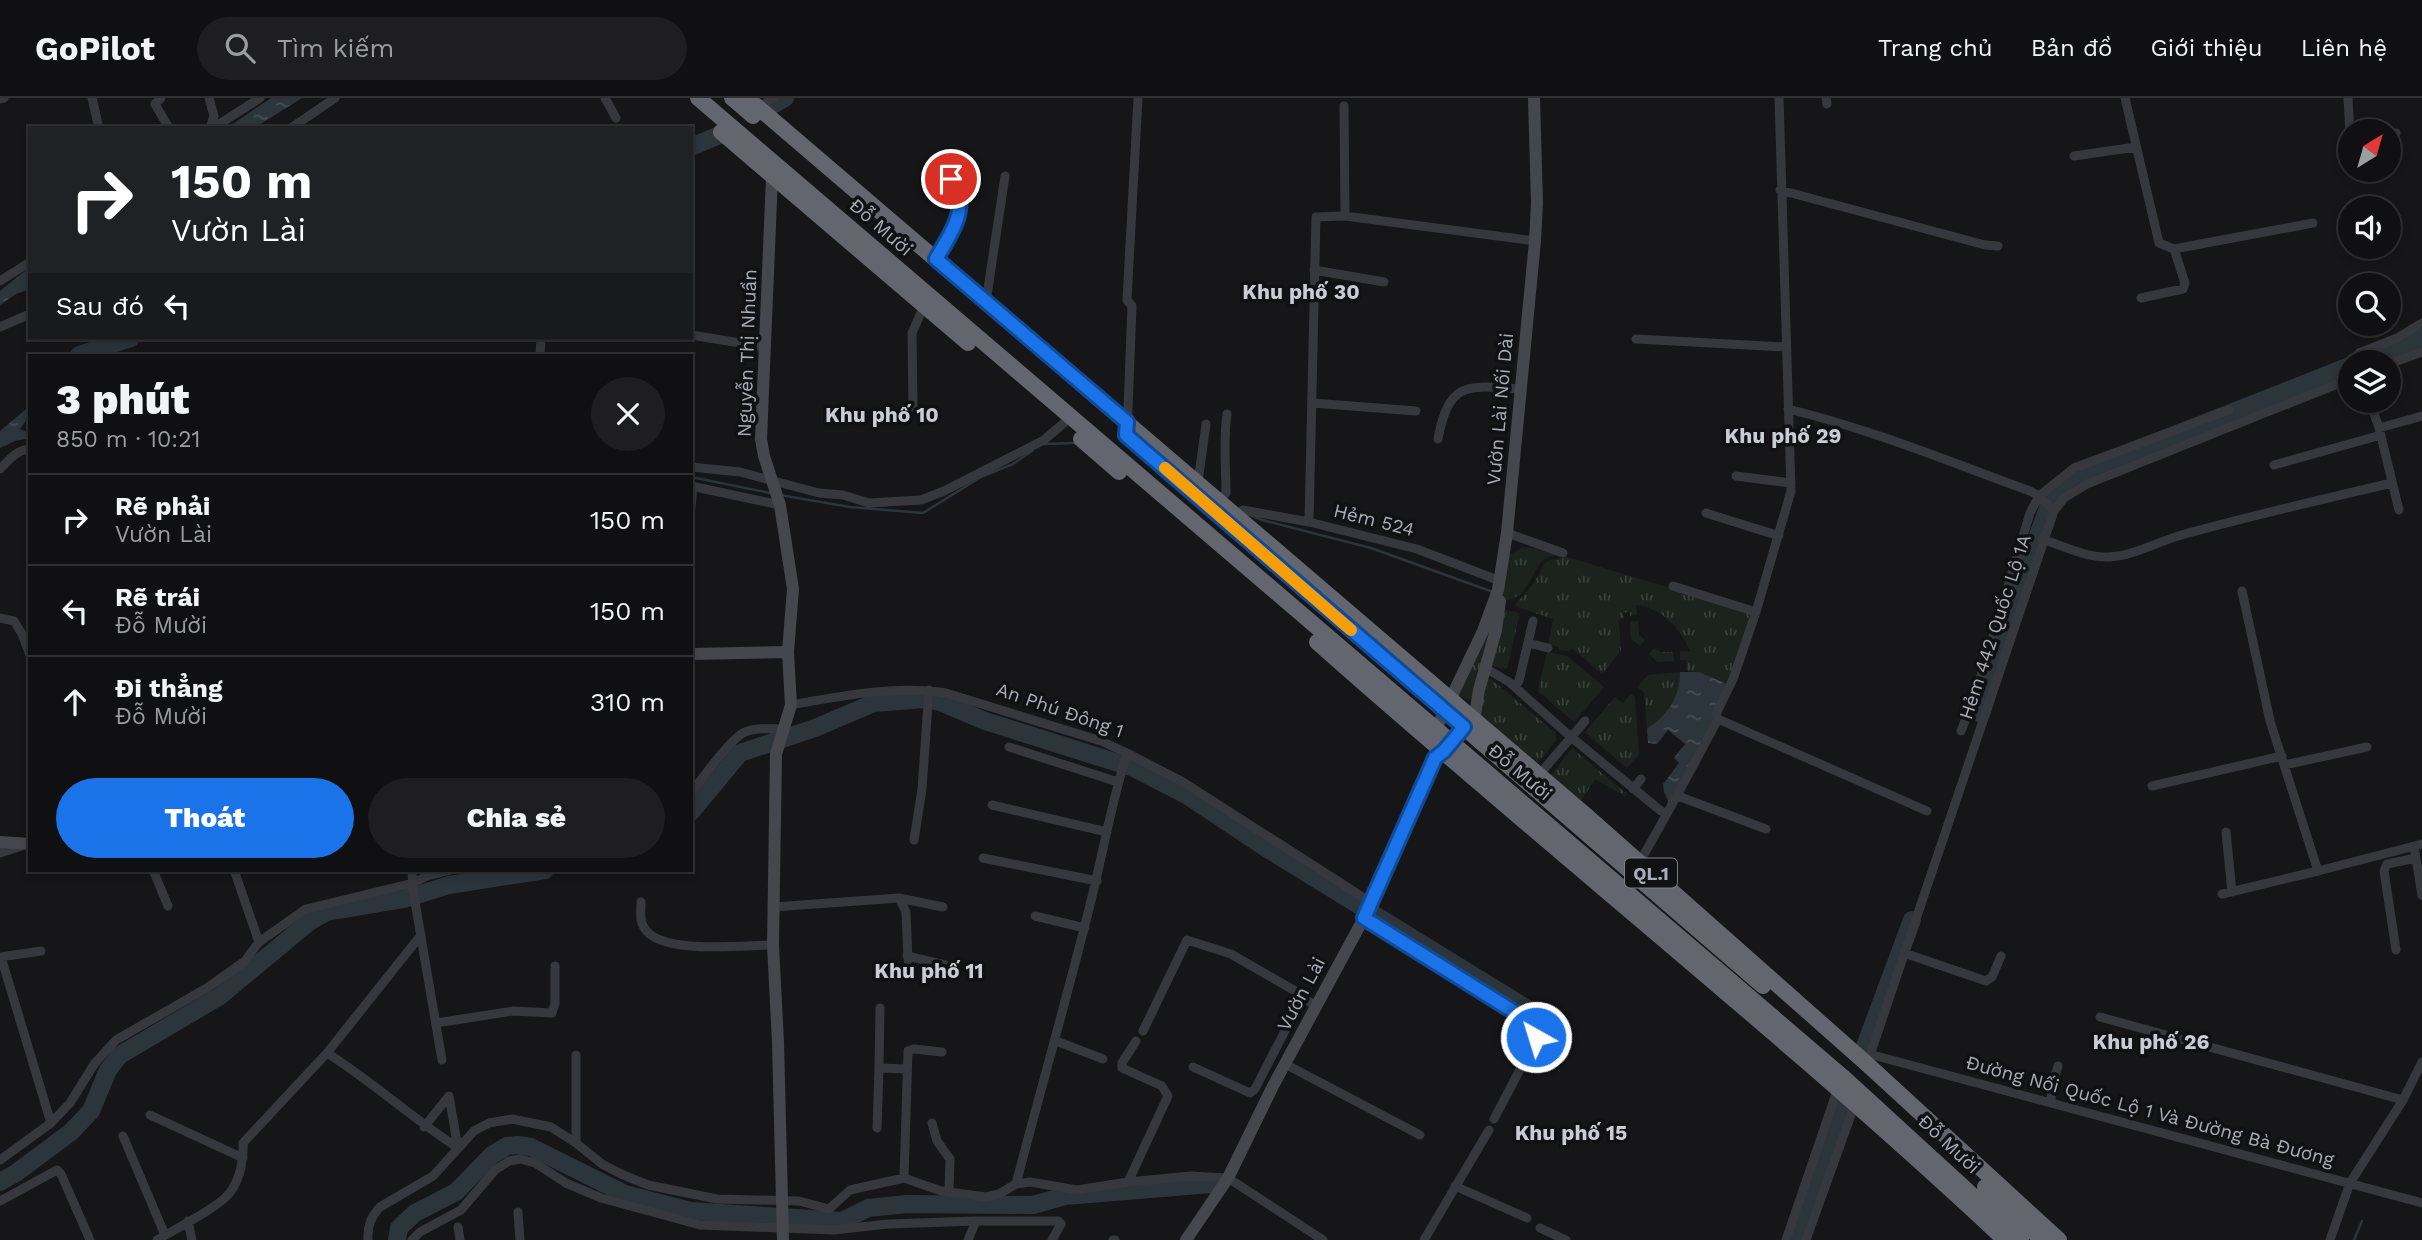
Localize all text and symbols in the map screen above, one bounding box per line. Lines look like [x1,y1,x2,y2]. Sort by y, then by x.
search box [197,17,687,80]
text: GoPilot [35,29,155,68]
icon: search [221,29,259,67]
text: Tìm kiếm [277,33,394,63]
text: Trang chủ [1878,34,1993,62]
text: Bản đồ [2031,34,2112,62]
text: Giới thiệu [2150,34,2263,62]
text: Liên hệ [2301,34,2387,62]
north arrow [2338,119,2401,182]
map controls [2338,119,2401,413]
pin [921,149,981,209]
text: 150 m [171,152,312,210]
icon: right [56,154,147,245]
icon: arrive [932,160,970,198]
street label: Đỗ Mười [845,193,917,261]
button: sound [2338,196,2401,259]
text: Vườn Lài [171,211,306,249]
street label: Nguyễn Thị Nhuần [733,268,761,438]
button: search [2338,273,2401,336]
district label: Khu phố 30 [1242,279,1360,304]
icon: left [158,287,196,325]
text: Sau đó [56,291,144,321]
street label: Vườn Lài Nối Dài [1482,332,1518,486]
button: layers [2338,350,2401,413]
text: 3 phút [56,375,189,424]
button: close [591,377,665,451]
district label: Khu phố 10 [825,402,939,427]
district label: Khu phố 29 [1725,423,1841,448]
text: 850 m · 10:21 [56,426,201,453]
text: Rẽ phải [115,491,210,521]
street label: Hẻm 524 [1331,499,1417,541]
icon: right [56,501,94,539]
text: 150 m [590,505,665,535]
text: Vườn Lài [115,521,212,548]
street label: Hẻm 442 Quốc Lộ 1A [1954,531,2036,722]
text: Rẽ trái [115,582,200,612]
icon: left [56,592,94,630]
text: 150 m [590,596,665,626]
text: Đỗ Mười [115,612,207,639]
text: Đi thẳng [115,673,223,703]
street label: An Phú Đông 1 [993,677,1127,743]
icon: ahead [56,683,94,721]
text: 310 m [590,687,665,717]
text: Đỗ Mười [115,703,207,730]
street label: Đỗ Mười [1483,739,1557,805]
button: Thoát [56,778,354,858]
button: Chia sẻ [368,778,665,858]
road number: QL.1 [1625,858,1677,888]
street label: Vườn Lài [1272,953,1330,1035]
district label: Khu phố 11 [874,958,984,983]
position arrow [1499,1000,1573,1074]
district label: Khu phố 26 [2093,1029,2209,1054]
street label: Đường Nối Quốc Lộ 1 Và Đường Bà Đương [1963,1051,2337,1172]
street label: Đỗ Mười [1913,1110,1985,1178]
district label: Khu phố 15 [1515,1120,1627,1145]

